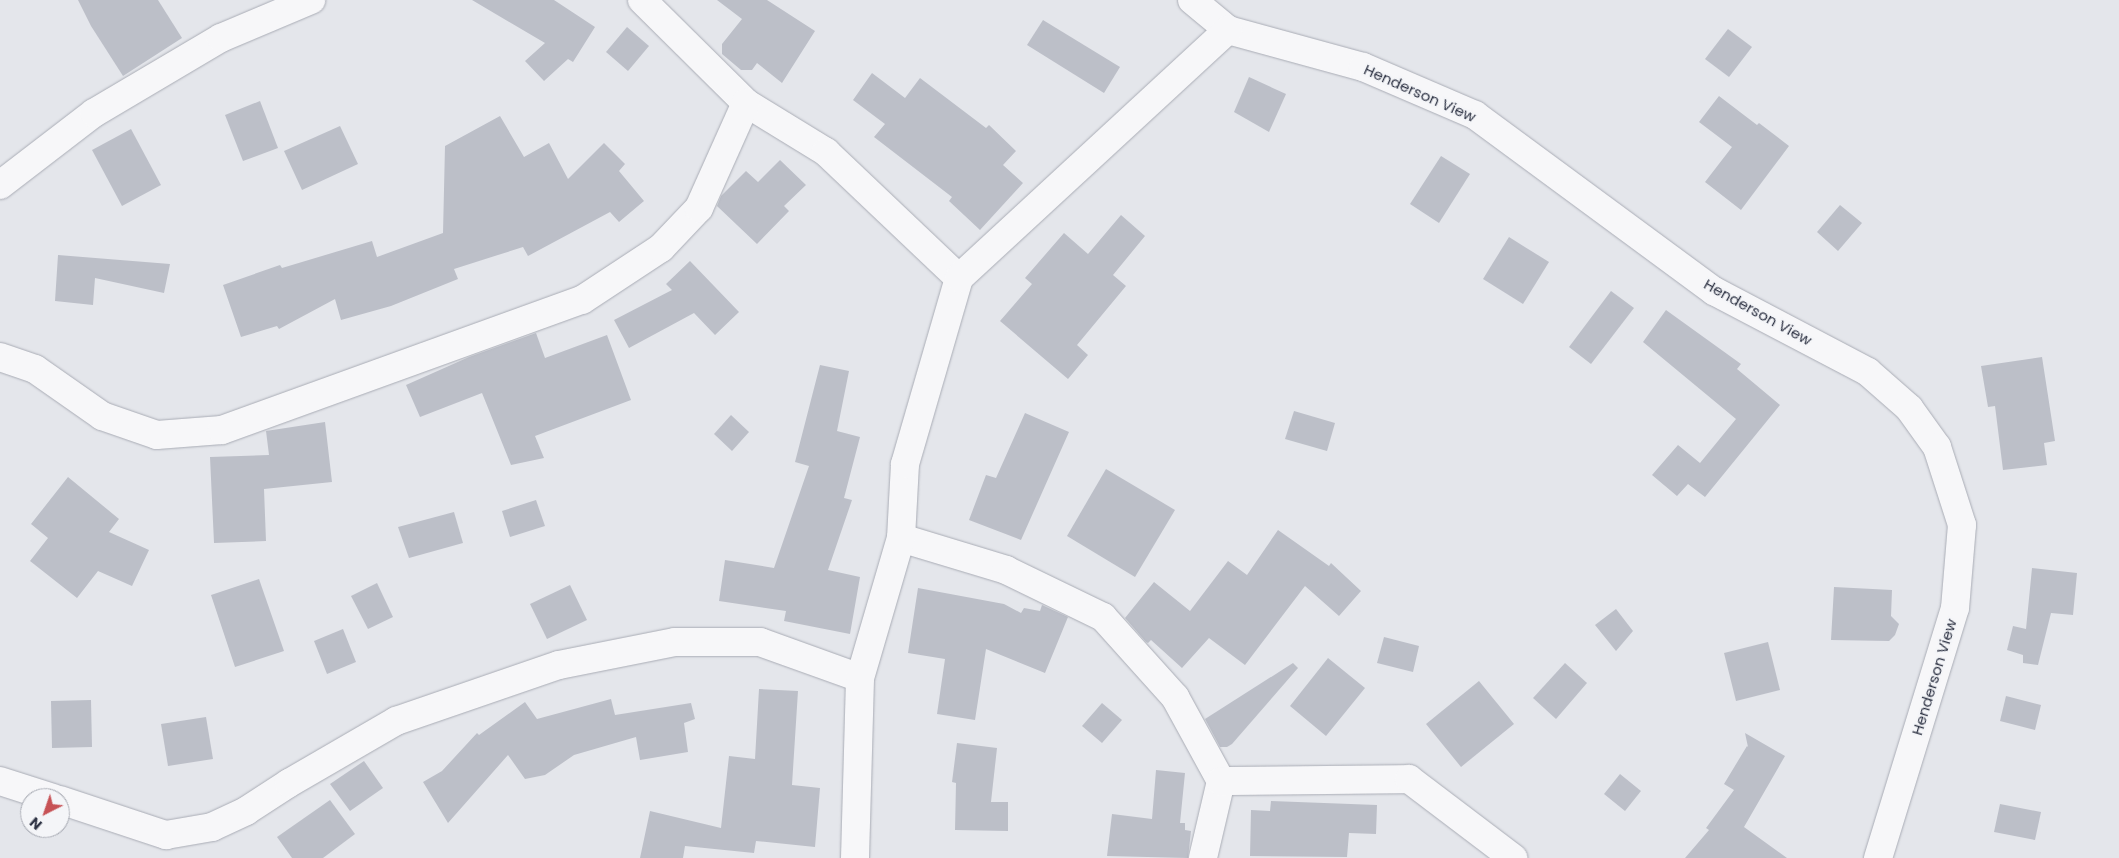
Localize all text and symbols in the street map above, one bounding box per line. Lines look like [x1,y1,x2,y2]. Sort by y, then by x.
street label: Henderson View [1361,60,1479,126]
street label: Henderson View [1701,275,1815,349]
street label: Henderson View [1908,617,1960,737]
north arrow [20,788,70,838]
text: N [25,813,46,835]

